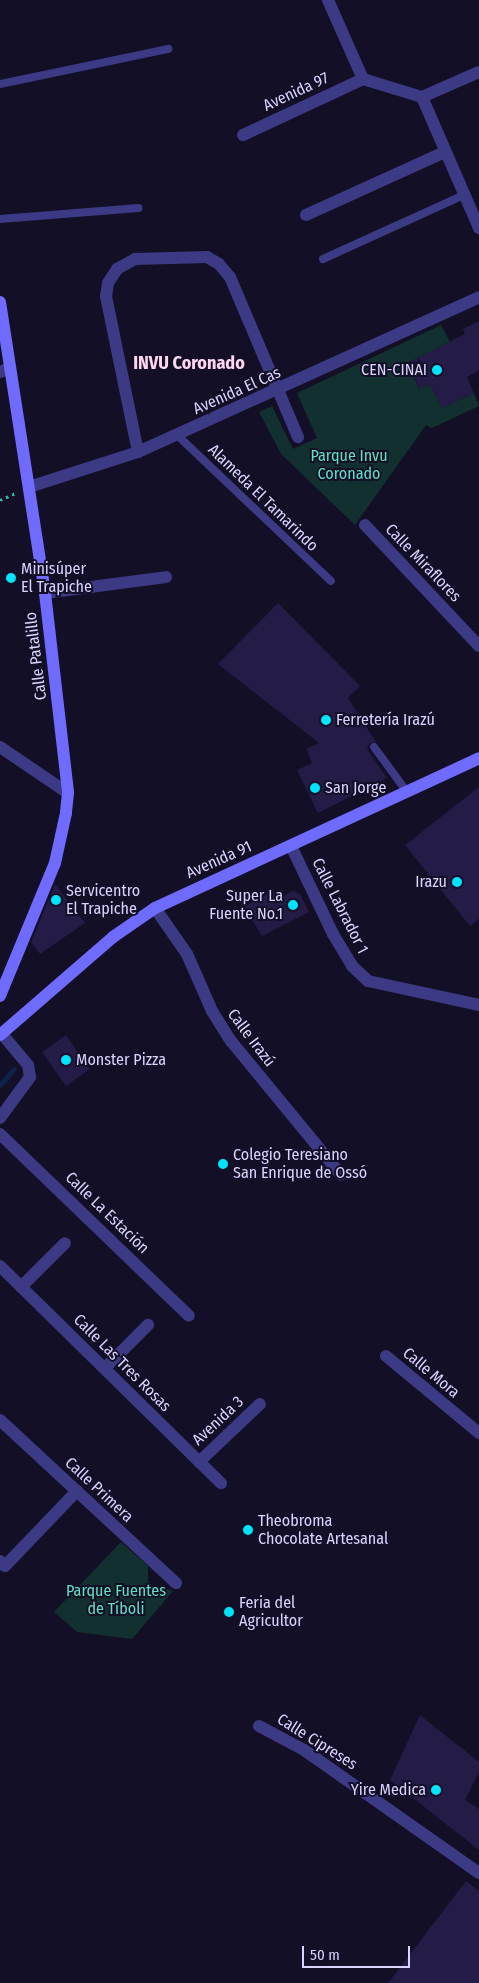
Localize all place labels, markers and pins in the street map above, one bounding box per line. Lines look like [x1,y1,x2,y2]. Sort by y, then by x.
place label: CEN-CINAI [361,360,427,380]
marker: CEN-CINAI [431,364,443,376]
place label: Minisúper El Trapiche [21,559,92,597]
marker: Minisúper El Trapiche [5,572,17,584]
place label: Ferretería Irazú [336,710,435,730]
marker: Ferretería Irazú [320,714,332,726]
place label: San Jorge [325,778,386,798]
marker: San Jorge [309,782,321,794]
place label: Irazu [415,872,447,892]
marker: Irazu [451,876,463,888]
place label: Servicentro El Trapiche [66,881,140,919]
place label: Super La Fuente No.1 [209,886,283,924]
marker: Servicentro El Trapiche [50,894,62,906]
marker: Super La Fuente No.1 [287,899,299,911]
place label: Monster Pizza [76,1050,166,1070]
marker: Monster Pizza [60,1054,72,1066]
place label: Colegio Teresiano San Enrique de Ossó [233,1145,367,1183]
marker: Colegio Teresiano San Enrique de Ossó [217,1158,229,1170]
place label: Theobroma Chocolate Artesanal [258,1511,388,1549]
marker: Theobroma Chocolate Artesanal [242,1524,254,1536]
place label: Feria del Agricultor [239,1593,303,1631]
marker: Feria del Agricultor [223,1606,235,1618]
place label: Yire Medica [351,1780,426,1800]
marker: Yire Medica [430,1784,442,1796]

